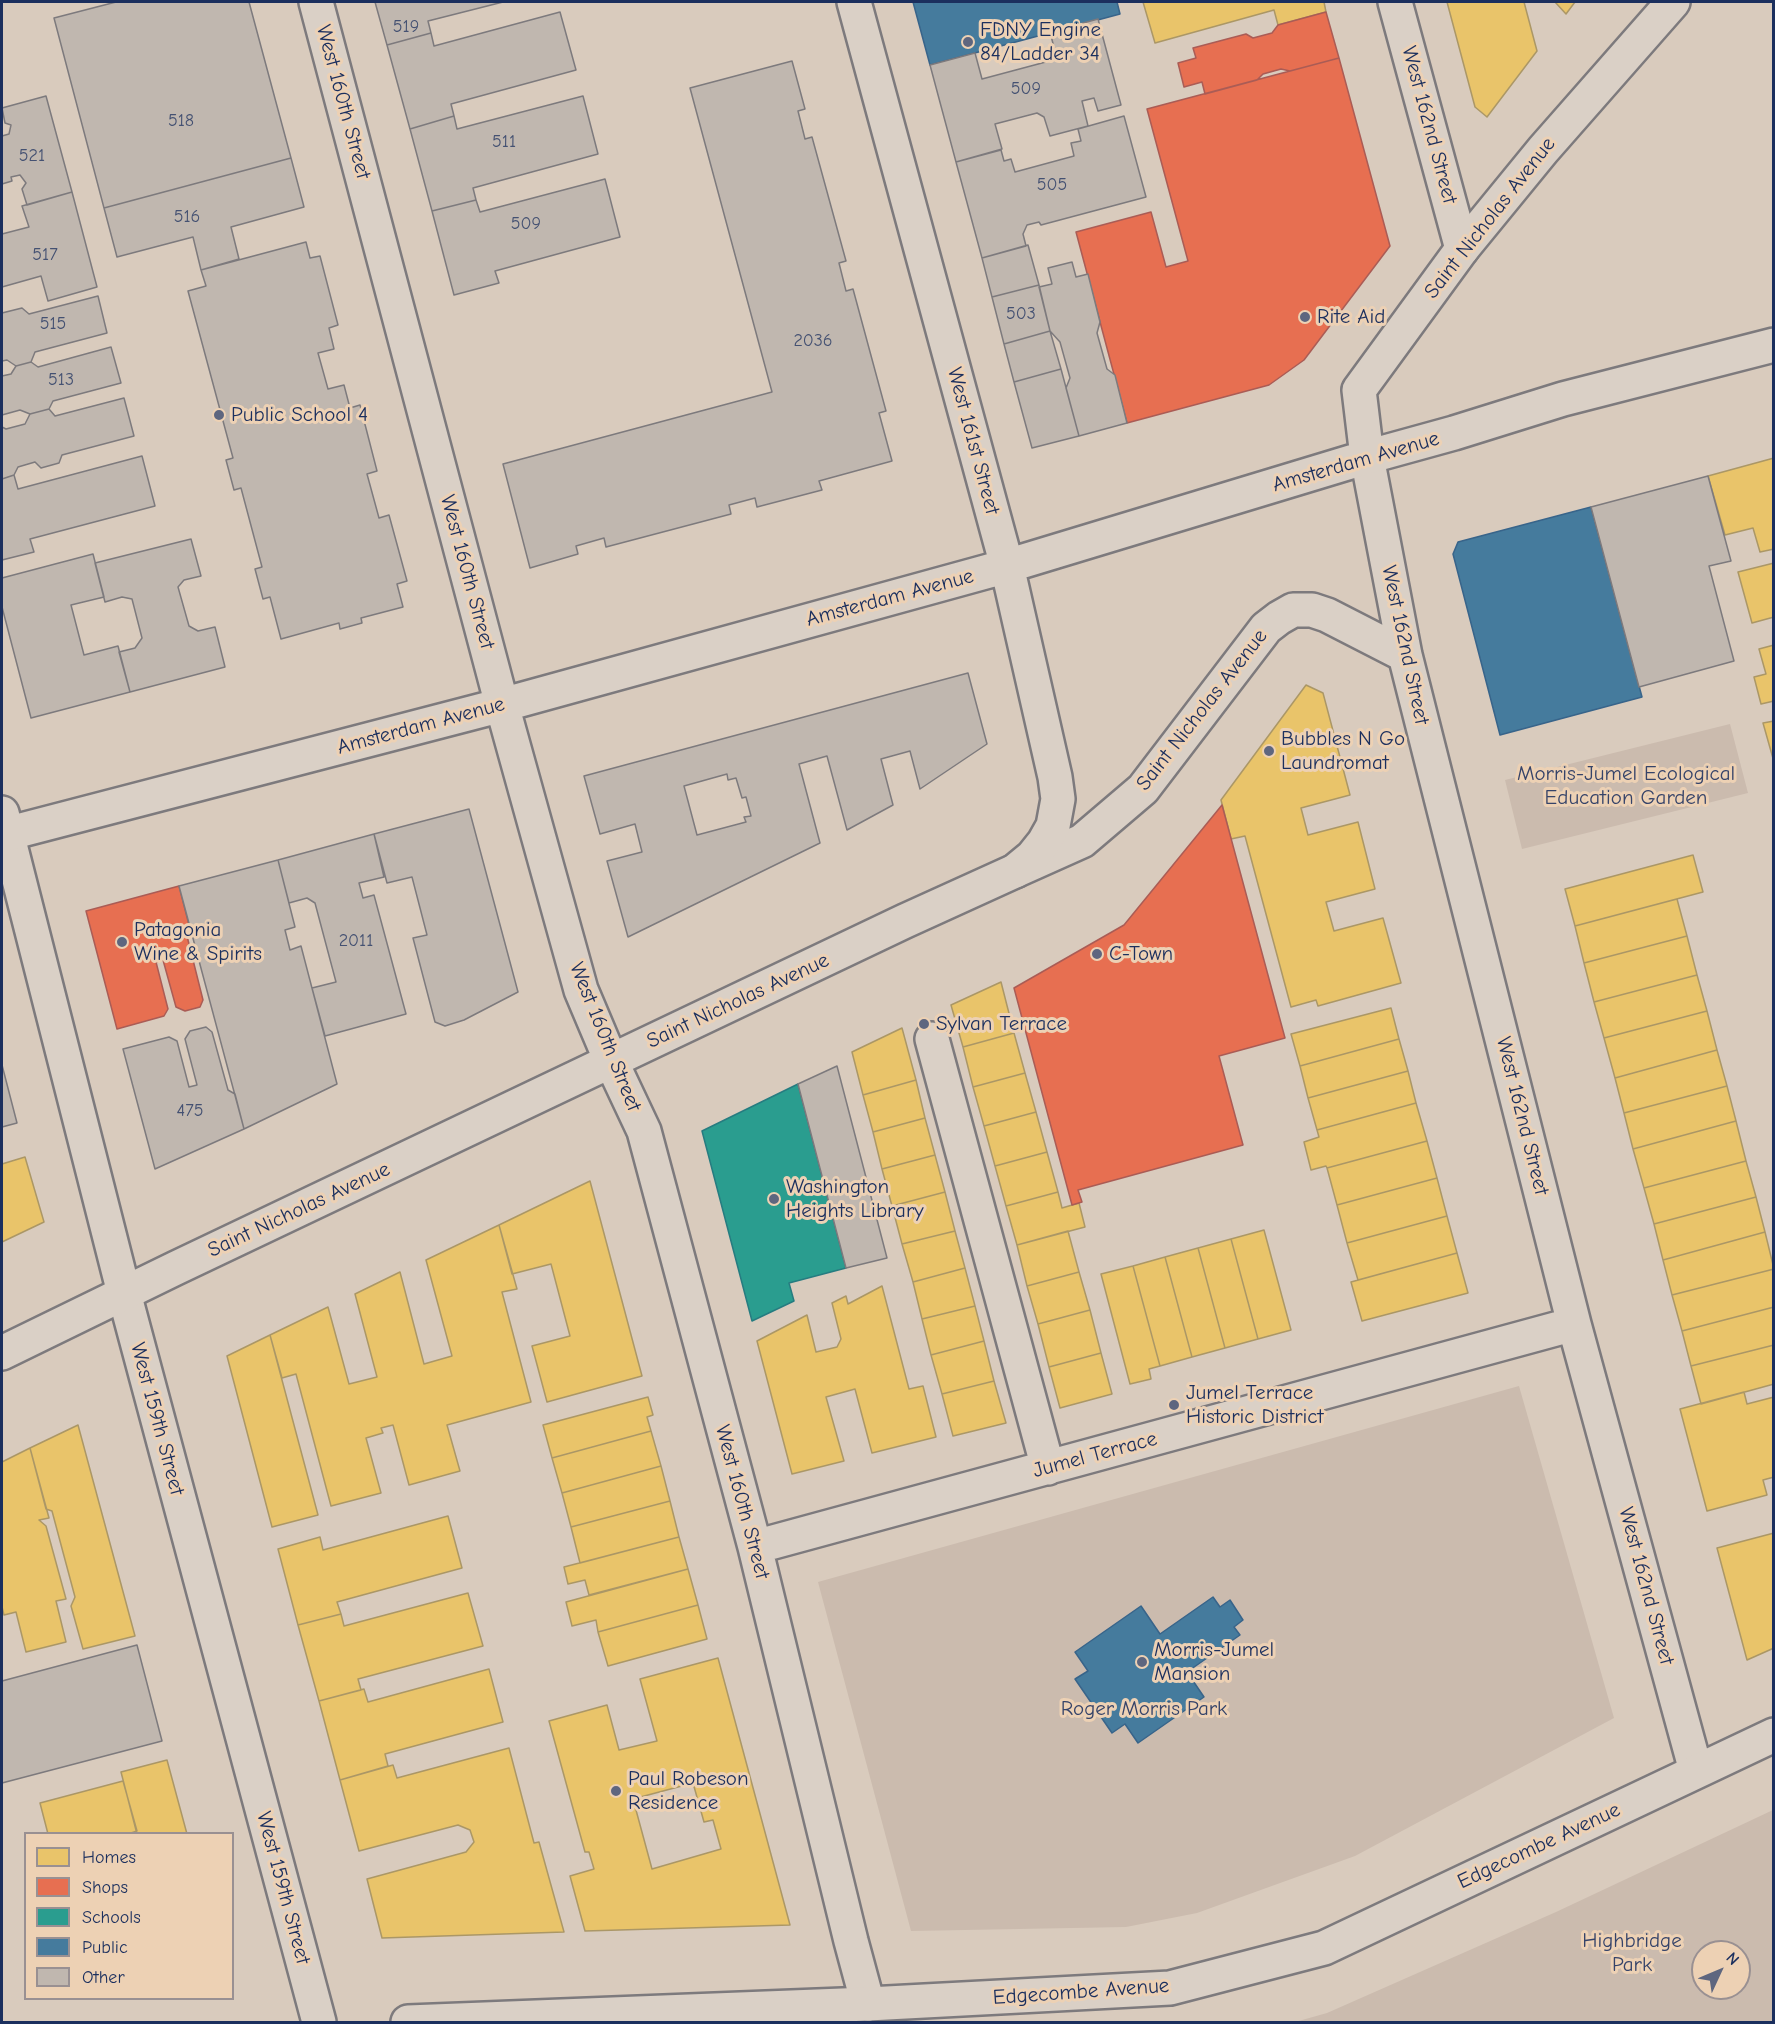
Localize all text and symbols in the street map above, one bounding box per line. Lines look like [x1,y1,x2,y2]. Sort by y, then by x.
house number: 519 [393,16,419,38]
place label: FDNY Engine 84/Ladder 34 [980,17,1101,67]
street label: West 160th Street [310,22,376,182]
marker: FDNY Engine 84/Ladder 34 [961,35,975,49]
street label: West 162nd Street [1396,43,1462,207]
house number: 509 [1011,78,1041,100]
house number: 518 [168,110,194,132]
house number: 511 [492,131,516,153]
street label: Saint Nicholas Avenue [1419,132,1561,304]
house number: 521 [19,145,45,167]
house number: 505 [1037,174,1067,196]
house number: 516 [174,206,200,228]
house number: 509 [511,213,541,235]
house number: 517 [32,244,58,266]
house number: 503 [1006,303,1036,325]
place label: Rite Aid [1317,304,1385,330]
marker: Rite Aid [1298,310,1312,324]
house number: 515 [40,313,66,335]
house number: 2036 [793,330,833,352]
street label: West 161st Street [941,365,1005,517]
house number: 513 [48,369,74,391]
place label: Public School 4 [231,402,368,428]
marker: Public School 4 [212,408,226,422]
street label: Amsterdam Avenue [1270,426,1442,498]
street label: West 160th Street [434,492,500,652]
street label: West 162nd Street [1376,563,1434,727]
street label: Amsterdam Avenue [804,564,976,632]
street label: Saint Nicholas Avenue [1131,624,1273,796]
street label: Amsterdam Avenue [335,692,507,760]
place label: Bubbles N Go Laundromat [1281,726,1405,776]
marker: Bubbles N Go Laundromat [1262,744,1276,758]
park label: Morris-Jumel Ecological Education Garden [1517,761,1735,811]
place label: Patagonia Wine & Spirits [134,917,262,967]
house number: 2011 [339,930,373,952]
marker: Patagonia Wine & Spirits [115,935,129,949]
place label: C-Town [1109,941,1173,967]
marker: C-Town [1090,947,1104,961]
street label: Saint Nicholas Avenue [643,948,833,1054]
street label: West 160th Street [564,959,646,1115]
place label: Sylvan Terrace [936,1011,1067,1037]
marker: Sylvan Terrace [917,1017,931,1031]
street label: West 162nd Street [1490,1034,1554,1198]
house number: 475 [177,1100,203,1122]
street label: Saint Nicholas Avenue [204,1157,394,1263]
place label: Washington Heights Library [786,1174,924,1224]
marker: Washington Heights Library [767,1192,781,1206]
street label: West 159th Street [125,1340,189,1498]
place label: Jumel Terrace Historic District [1186,1380,1323,1430]
marker: Jumel Terrace Historic District [1167,1398,1181,1412]
street label: West 160th Street [709,1422,775,1582]
street label: Jumel Terrace [1030,1426,1160,1484]
street label: West 162nd Street [1613,1504,1679,1668]
place label: Morris-Jumel Mansion [1154,1637,1274,1687]
marker: Morris-Jumel Mansion [1135,1655,1149,1669]
park label: Roger Morris Park [1061,1696,1227,1722]
place label: Paul Robeson Residence [628,1766,749,1816]
marker: Paul Robeson Residence [609,1784,623,1798]
street label: Edgecombe Avenue [1454,1797,1624,1895]
street label: West 159th Street [251,1809,315,1967]
legend [24,1832,234,2000]
text: Homes [82,1847,136,1868]
text: Shops [82,1877,128,1898]
text: Schools [82,1907,141,1928]
park label: Highbridge Park [1582,1928,1682,1978]
text: Public [82,1937,128,1958]
north arrow [1691,1940,1751,2000]
text: N [1722,1949,1743,1969]
text: Other [82,1967,125,1988]
street label: Edgecombe Avenue [992,1973,1170,2011]

